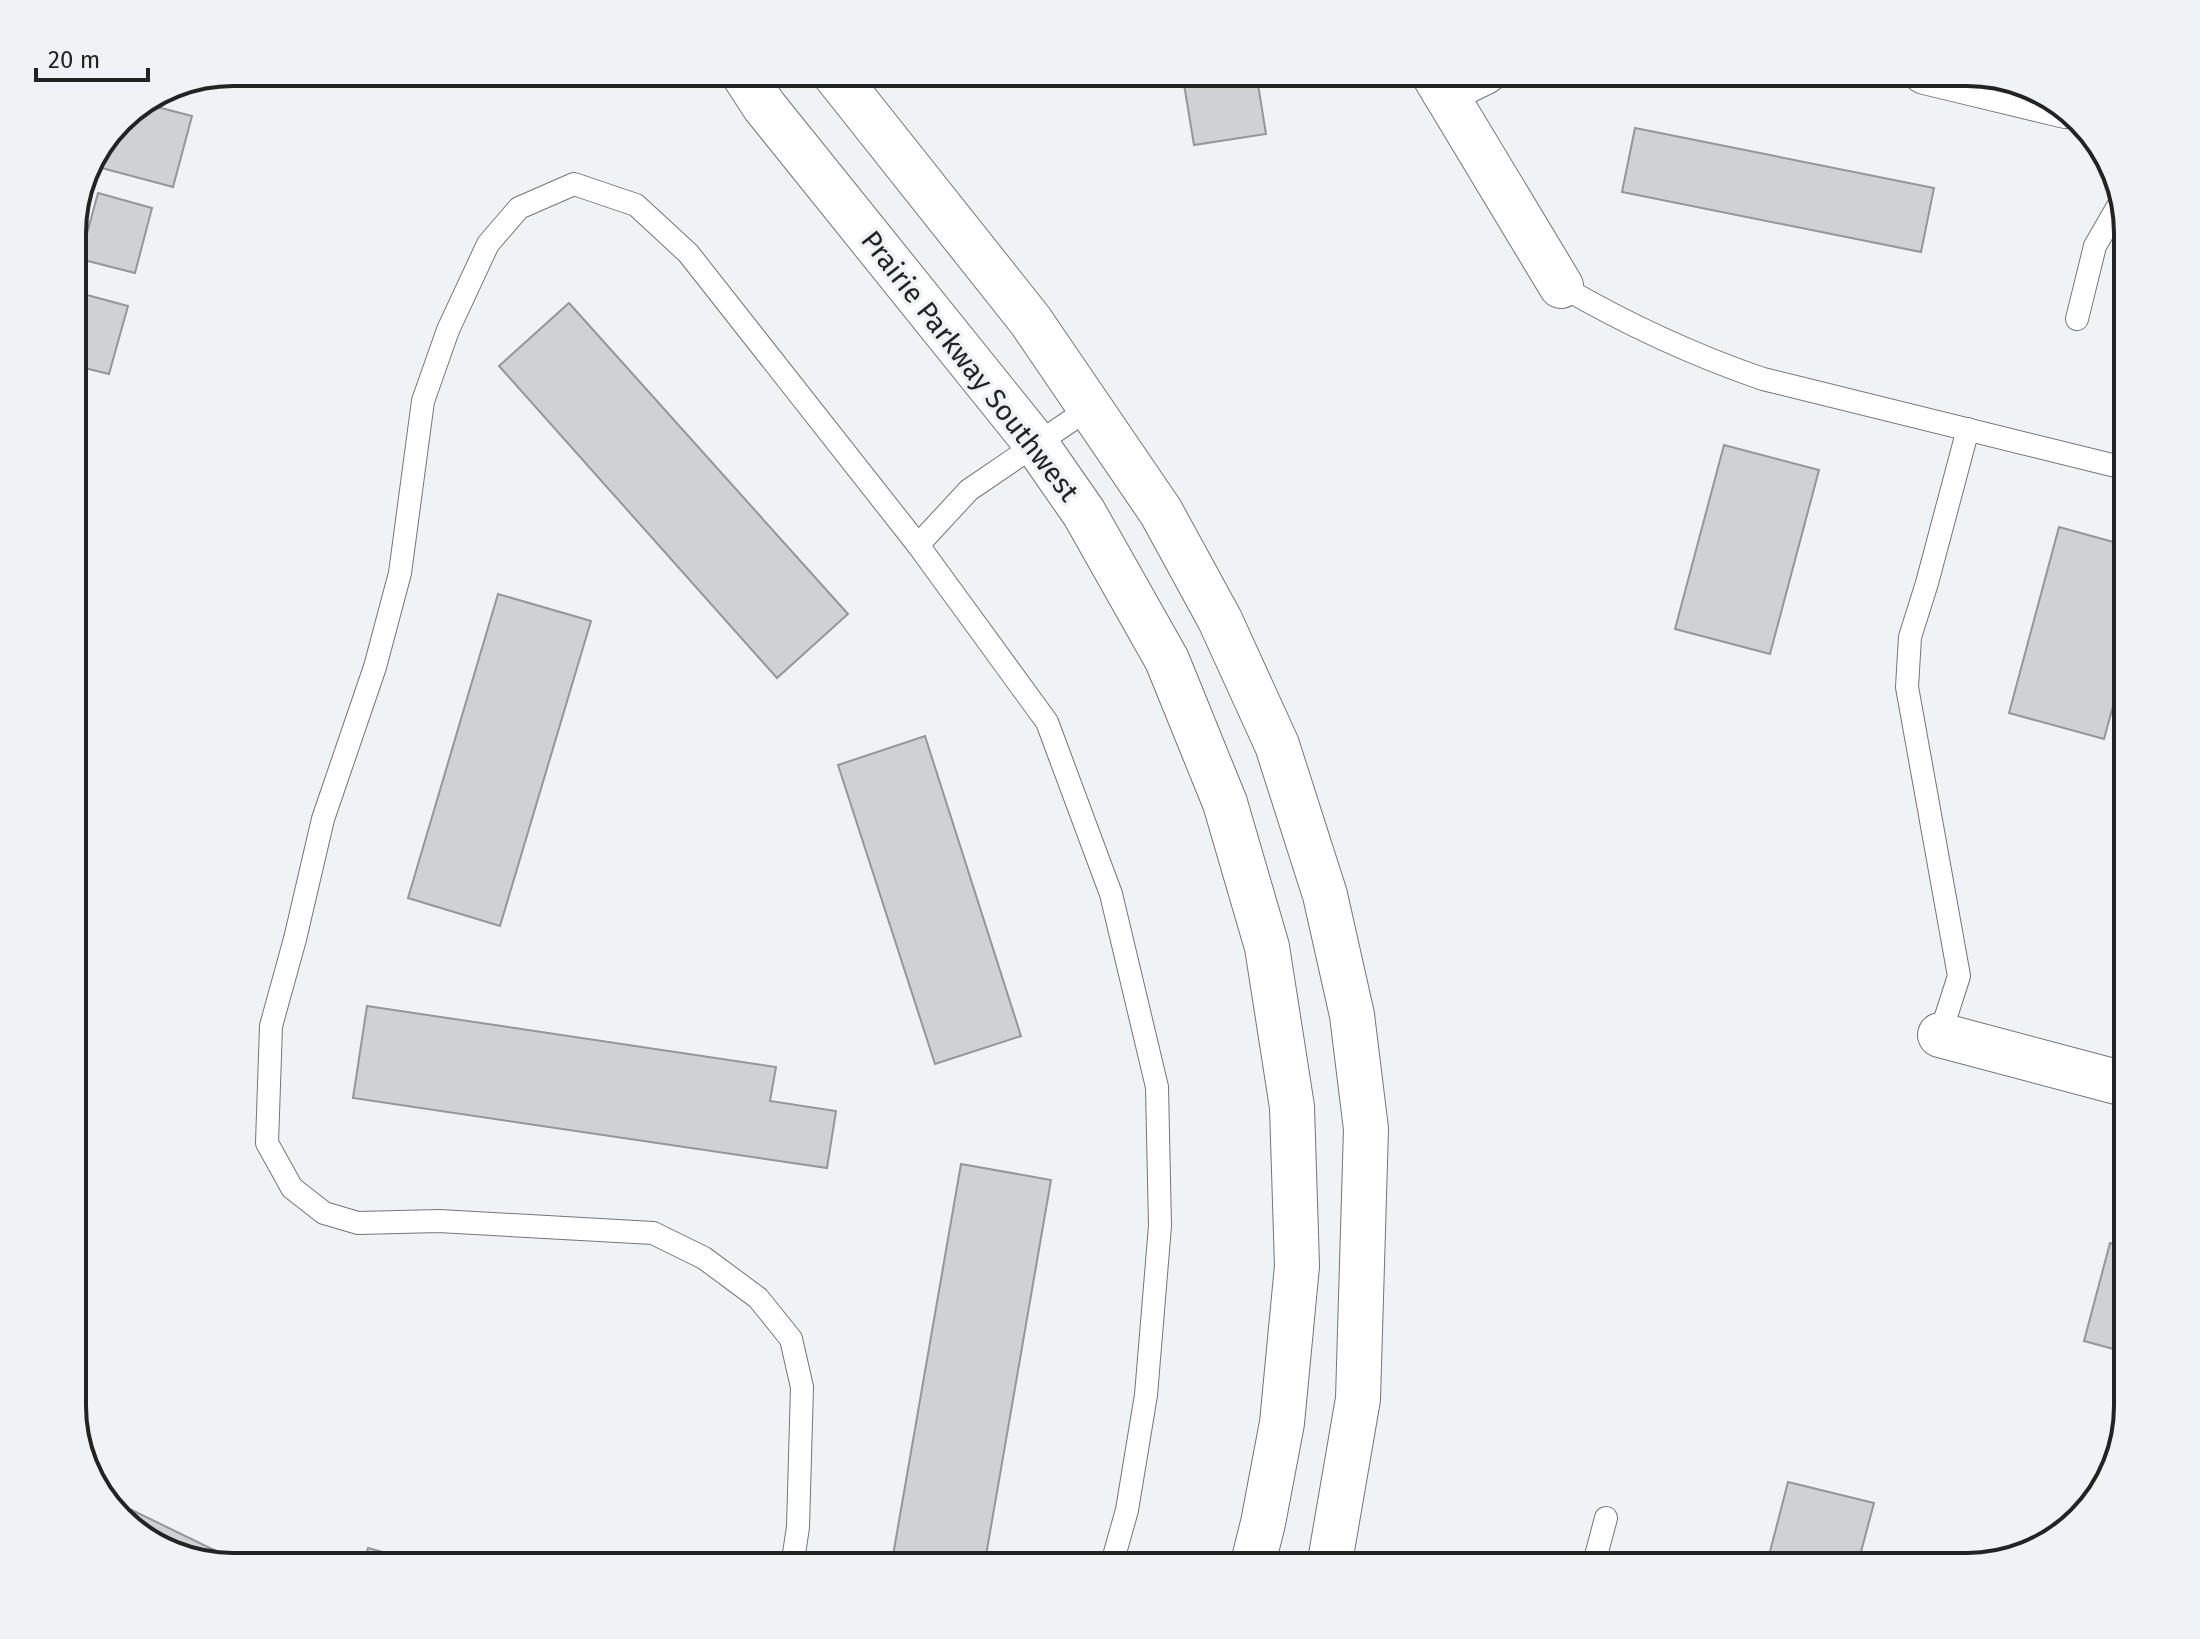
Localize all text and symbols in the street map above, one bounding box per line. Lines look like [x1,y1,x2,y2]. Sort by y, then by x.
scale bar [36,32,148,82]
text: 20 m [48,46,100,74]
street label: Prairie Parkway Southwest [854,224,1086,508]

